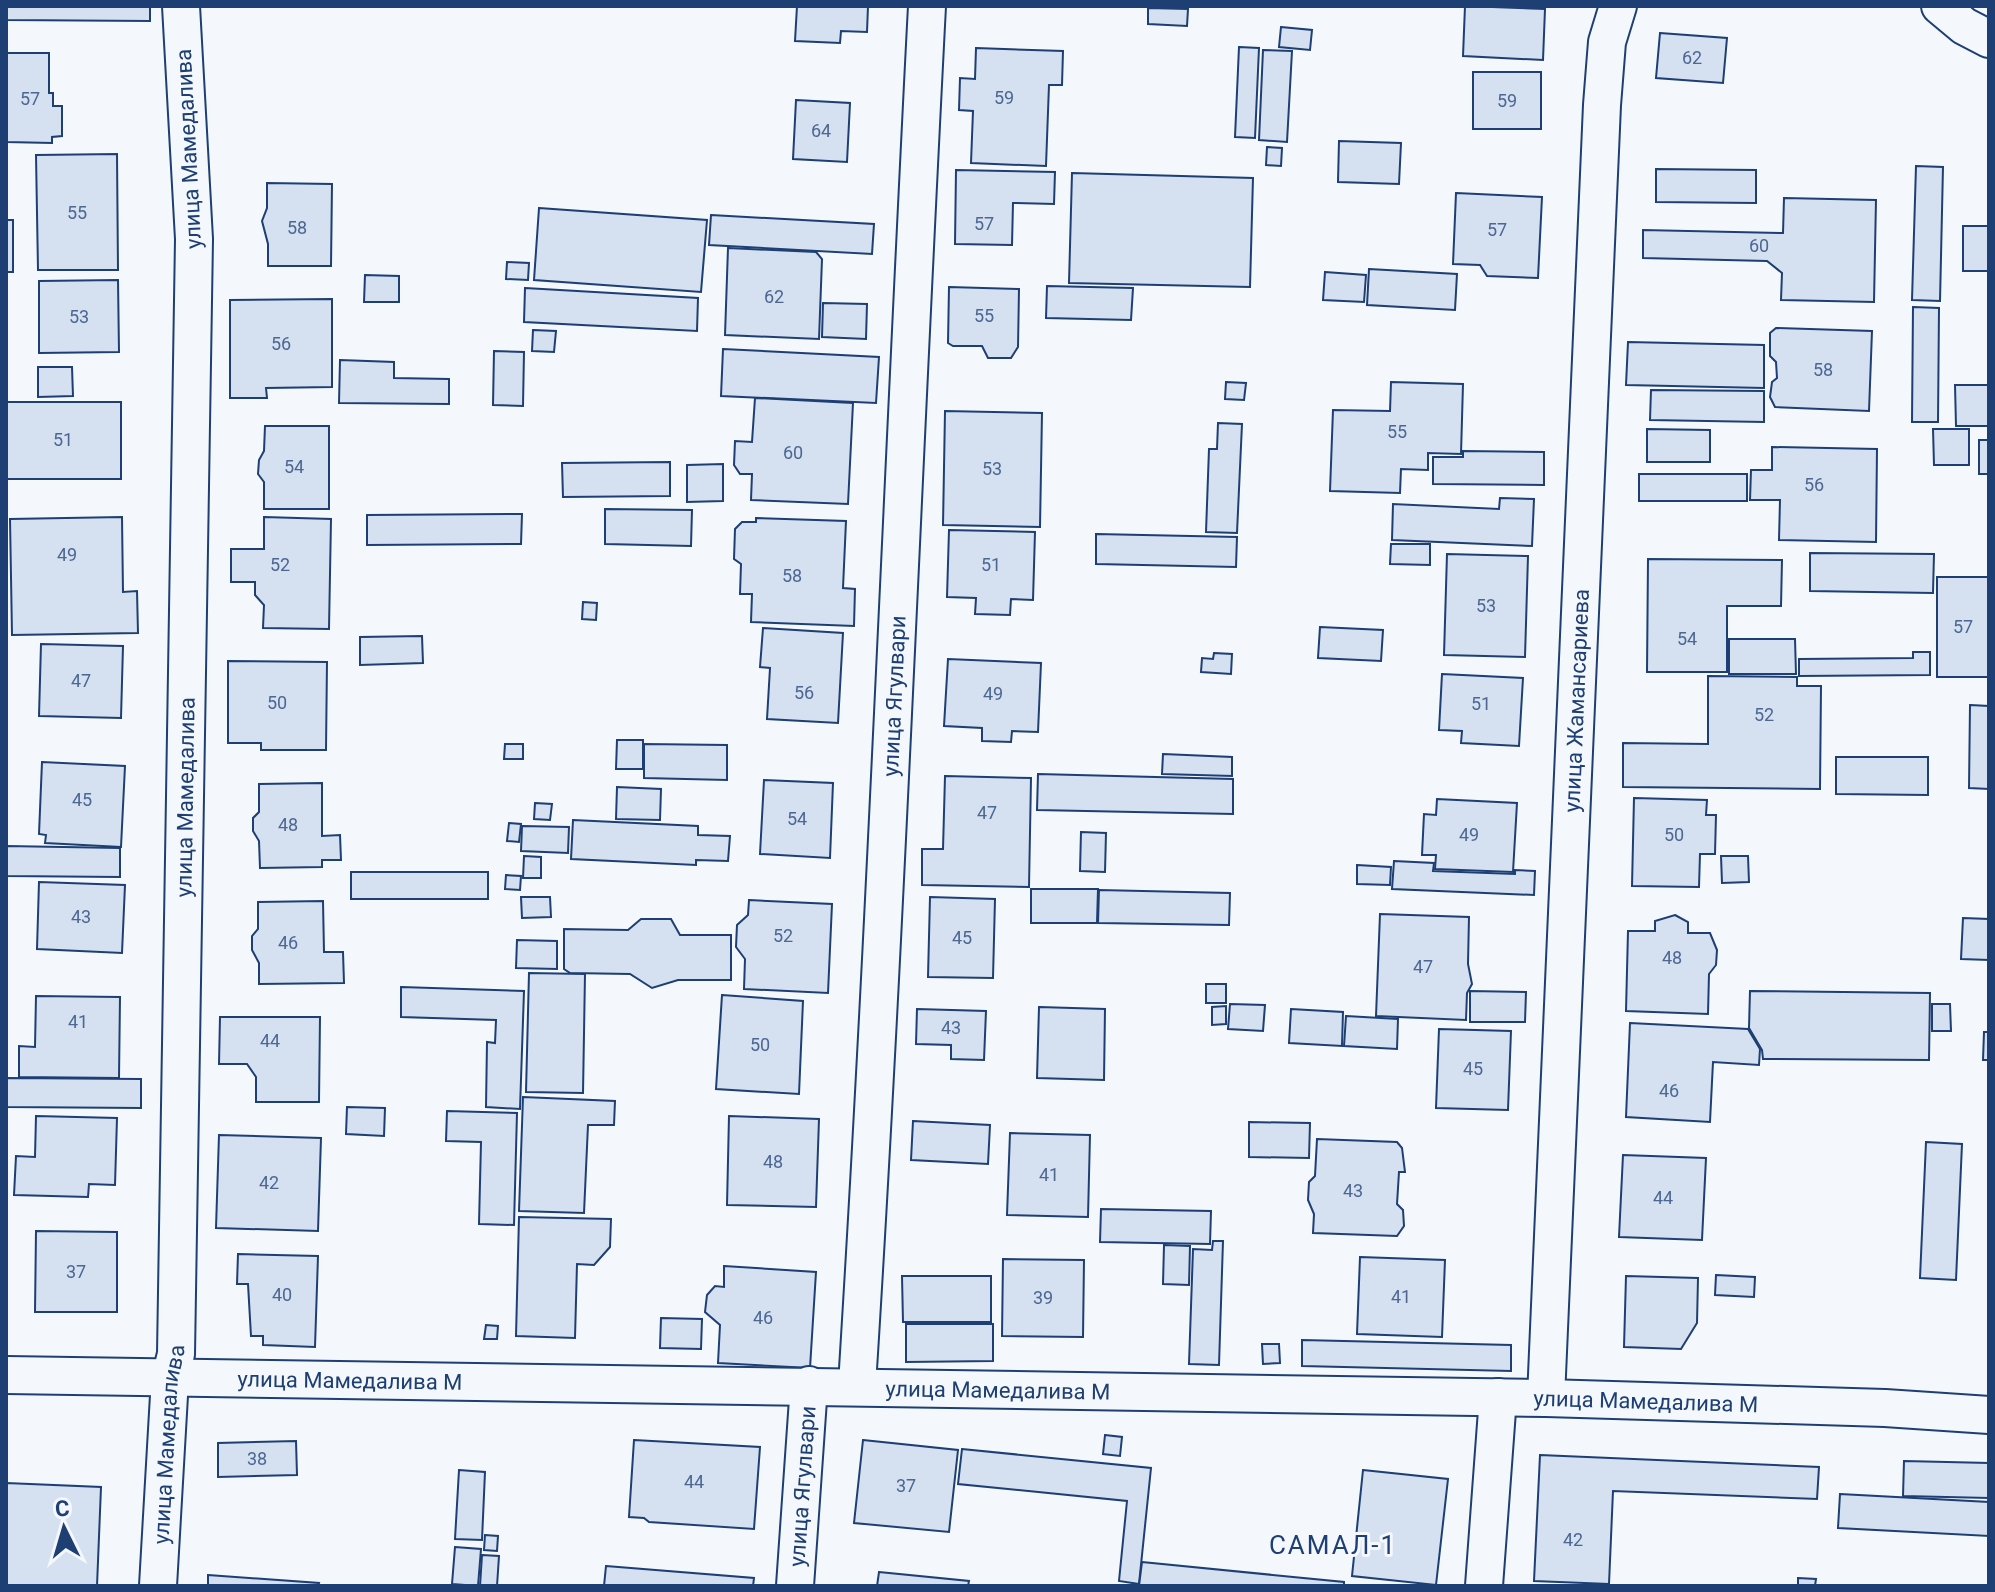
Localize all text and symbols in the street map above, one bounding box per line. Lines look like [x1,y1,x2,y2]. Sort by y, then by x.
house number: 62 [1682,47,1702,68]
street label: улица Мамедалива [171,48,206,250]
house number: 59 [994,87,1014,108]
house number: 57 [20,88,40,109]
house number: 59 [1497,90,1517,111]
house number: 64 [811,120,831,141]
house number: 55 [67,202,87,223]
house number: 57 [974,213,994,234]
house number: 58 [287,217,307,238]
house number: 57 [1487,219,1507,240]
house number: 60 [1749,235,1769,256]
house number: 62 [764,286,784,307]
house number: 55 [974,305,994,326]
house number: 53 [69,306,89,327]
house number: 56 [271,333,291,354]
house number: 58 [1813,359,1833,380]
house number: 55 [1387,421,1407,442]
house number: 51 [53,429,73,450]
house number: 60 [783,442,803,463]
house number: 54 [284,456,304,477]
house number: 53 [982,458,1002,479]
house number: 56 [1804,474,1824,495]
house number: 49 [57,544,77,565]
house number: 52 [270,554,290,575]
house number: 51 [981,554,1001,575]
house number: 58 [782,565,802,586]
street label: улица Жамансариева [1559,588,1594,813]
house number: 53 [1476,595,1496,616]
street label: улица Ягулвари [878,615,911,777]
house number: 57 [1953,616,1973,637]
house number: 54 [1677,628,1697,649]
house number: 47 [71,670,91,691]
house number: 56 [794,682,814,703]
house number: 49 [983,683,1003,704]
house number: 50 [267,692,287,713]
house number: 51 [1471,693,1491,714]
street label: улица Мамедалива [171,697,200,898]
house number: 52 [1754,704,1774,725]
house number: 45 [72,789,92,810]
house number: 47 [977,802,997,823]
house number: 54 [787,808,807,829]
house number: 48 [278,814,298,835]
house number: 49 [1459,824,1479,845]
house number: 50 [1664,824,1684,845]
house number: 43 [71,906,91,927]
house number: 52 [773,925,793,946]
house number: 45 [952,927,972,948]
house number: 46 [278,932,298,953]
house number: 48 [1662,947,1682,968]
house number: 47 [1413,956,1433,977]
house number: 41 [68,1011,88,1032]
house number: 43 [941,1017,961,1038]
house number: 44 [260,1030,280,1051]
house number: 50 [750,1034,770,1055]
house number: 45 [1463,1058,1483,1079]
house number: 46 [1659,1080,1679,1101]
house number: 48 [763,1151,783,1172]
house number: 41 [1039,1164,1059,1185]
house number: 42 [259,1172,279,1193]
house number: 43 [1343,1180,1363,1201]
house number: 44 [1653,1187,1673,1208]
house number: 37 [66,1261,86,1282]
house number: 40 [272,1284,292,1305]
house number: 41 [1391,1286,1411,1307]
house number: 39 [1033,1287,1053,1308]
house number: 46 [753,1307,773,1328]
street label: улица Мамедалива [148,1345,189,1545]
street label: улица Мамедалива М [237,1366,463,1395]
street label: улица Мамедалива М [885,1376,1111,1404]
street label: улица Мамедалива М [1533,1386,1759,1417]
street label: улица Ягулвари [784,1405,821,1568]
house number: 38 [247,1448,267,1469]
house number: 44 [684,1471,704,1492]
house number: 37 [896,1475,916,1496]
north arrow [24,1488,104,1568]
text: С [54,1495,71,1522]
house number: 42 [1563,1529,1583,1550]
district label: САМАЛ-1 [1269,1530,1397,1560]

